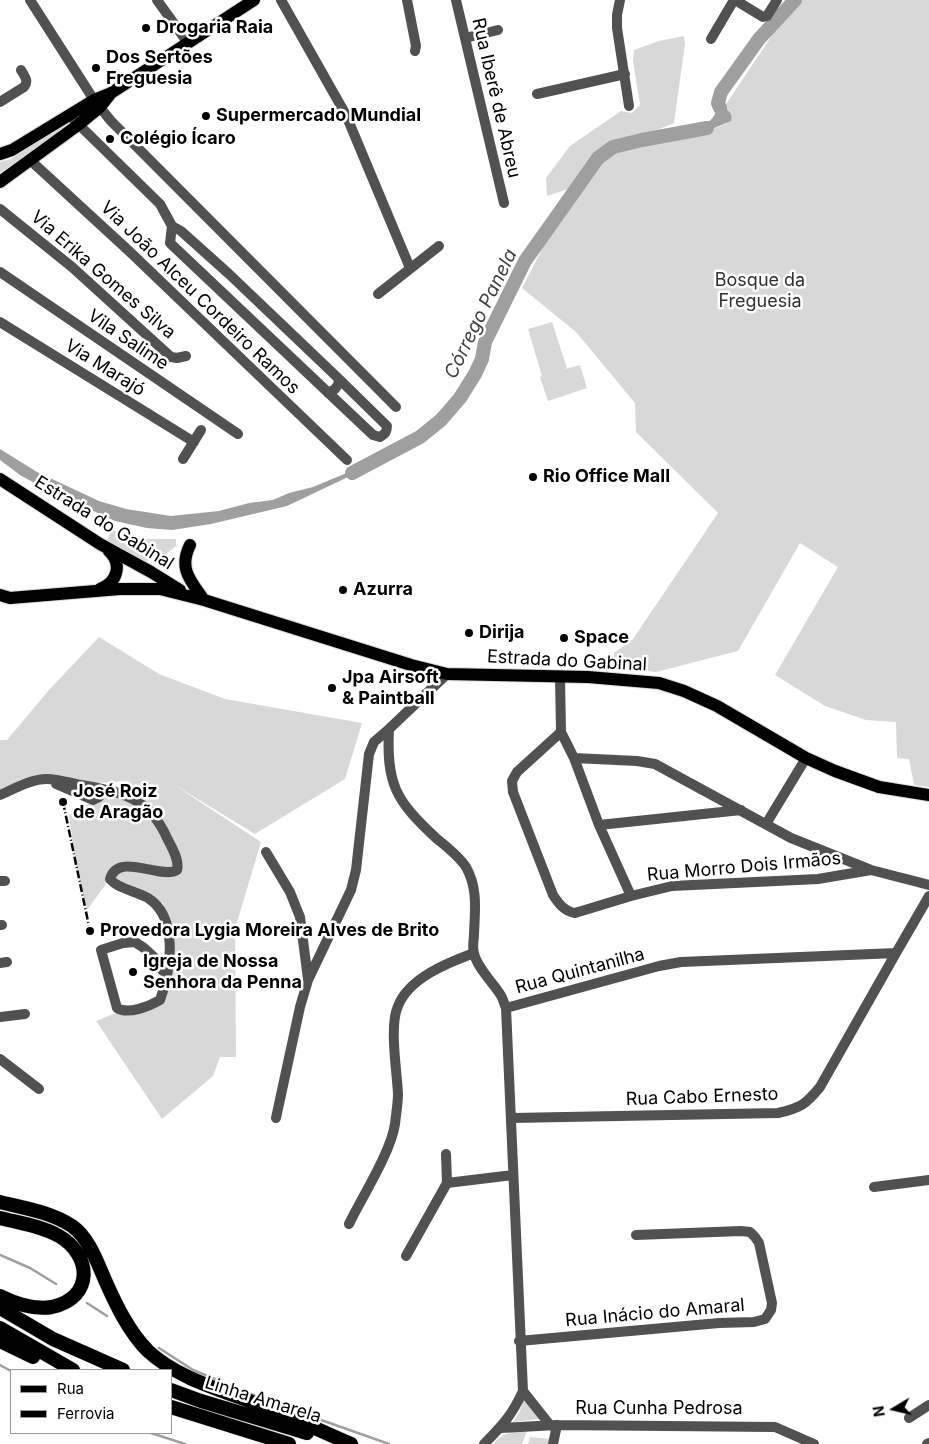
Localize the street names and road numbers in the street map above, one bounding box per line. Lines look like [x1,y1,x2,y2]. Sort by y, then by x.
street label: Rua Iberê de Abreu [467,16,525,180]
street label: Via João Alceu Cordeiro Ramos [96,197,304,399]
street label: Via Erika Gomes Silva [26,206,180,344]
street label: Vila Salime [83,305,173,375]
street label: Via Marajó [61,335,149,401]
street label: Estrada do Gabinal [30,471,178,575]
street label: Estrada do Gabinal [486,646,648,676]
street label: Rua Morro Dois Irmãos [646,848,842,886]
street label: Rua Quintanilha [513,943,647,999]
street label: Rua Cabo Ernesto [625,1084,779,1110]
street label: Rua Inácio do Amaral [564,1294,746,1332]
street label: Linha Amarela [202,1372,324,1428]
street label: Rua Cunha Pedrosa [575,1398,743,1420]

